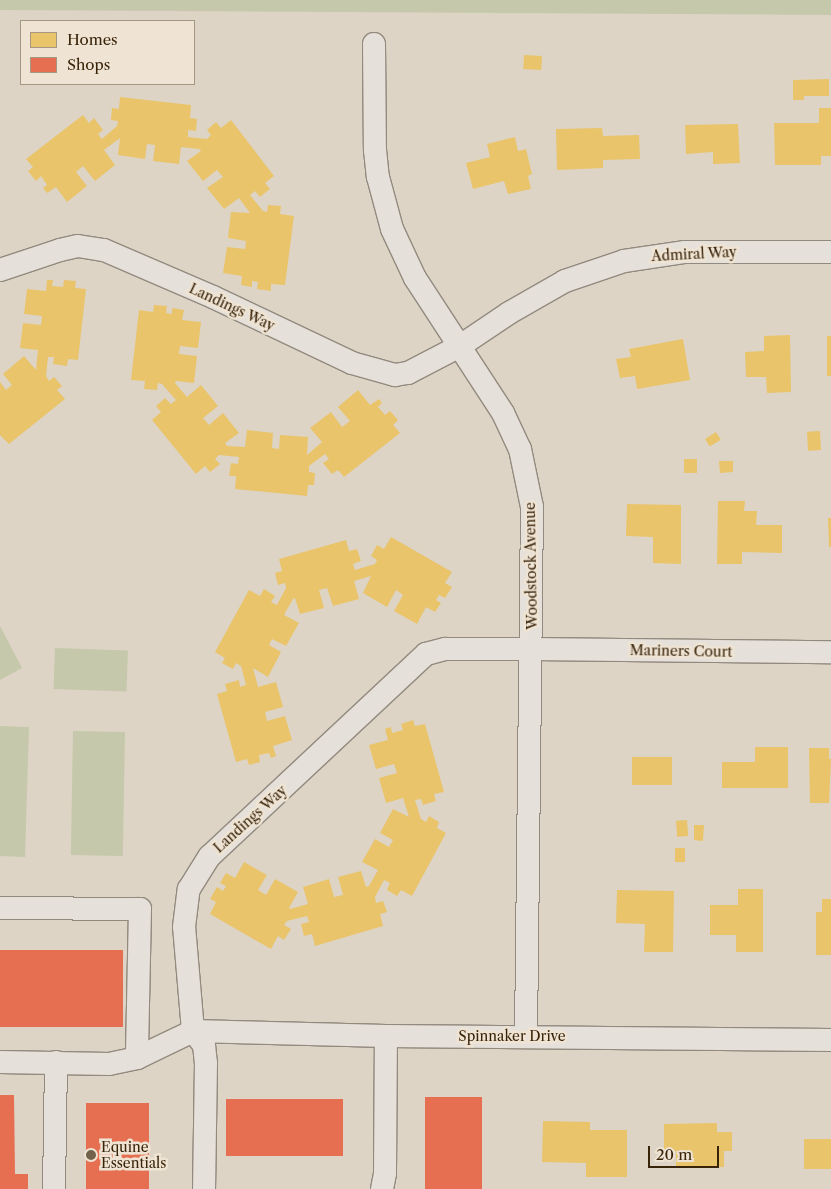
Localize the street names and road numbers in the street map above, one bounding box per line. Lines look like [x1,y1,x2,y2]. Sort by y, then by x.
street label: Admiral Way [651,243,737,265]
street label: Landings Way [186,280,278,334]
street label: Woodstock Avenue [521,502,541,630]
street label: Mariners Court [629,642,733,660]
street label: Landings Way [210,782,290,856]
street label: Spinnaker Drive [458,1028,566,1044]

